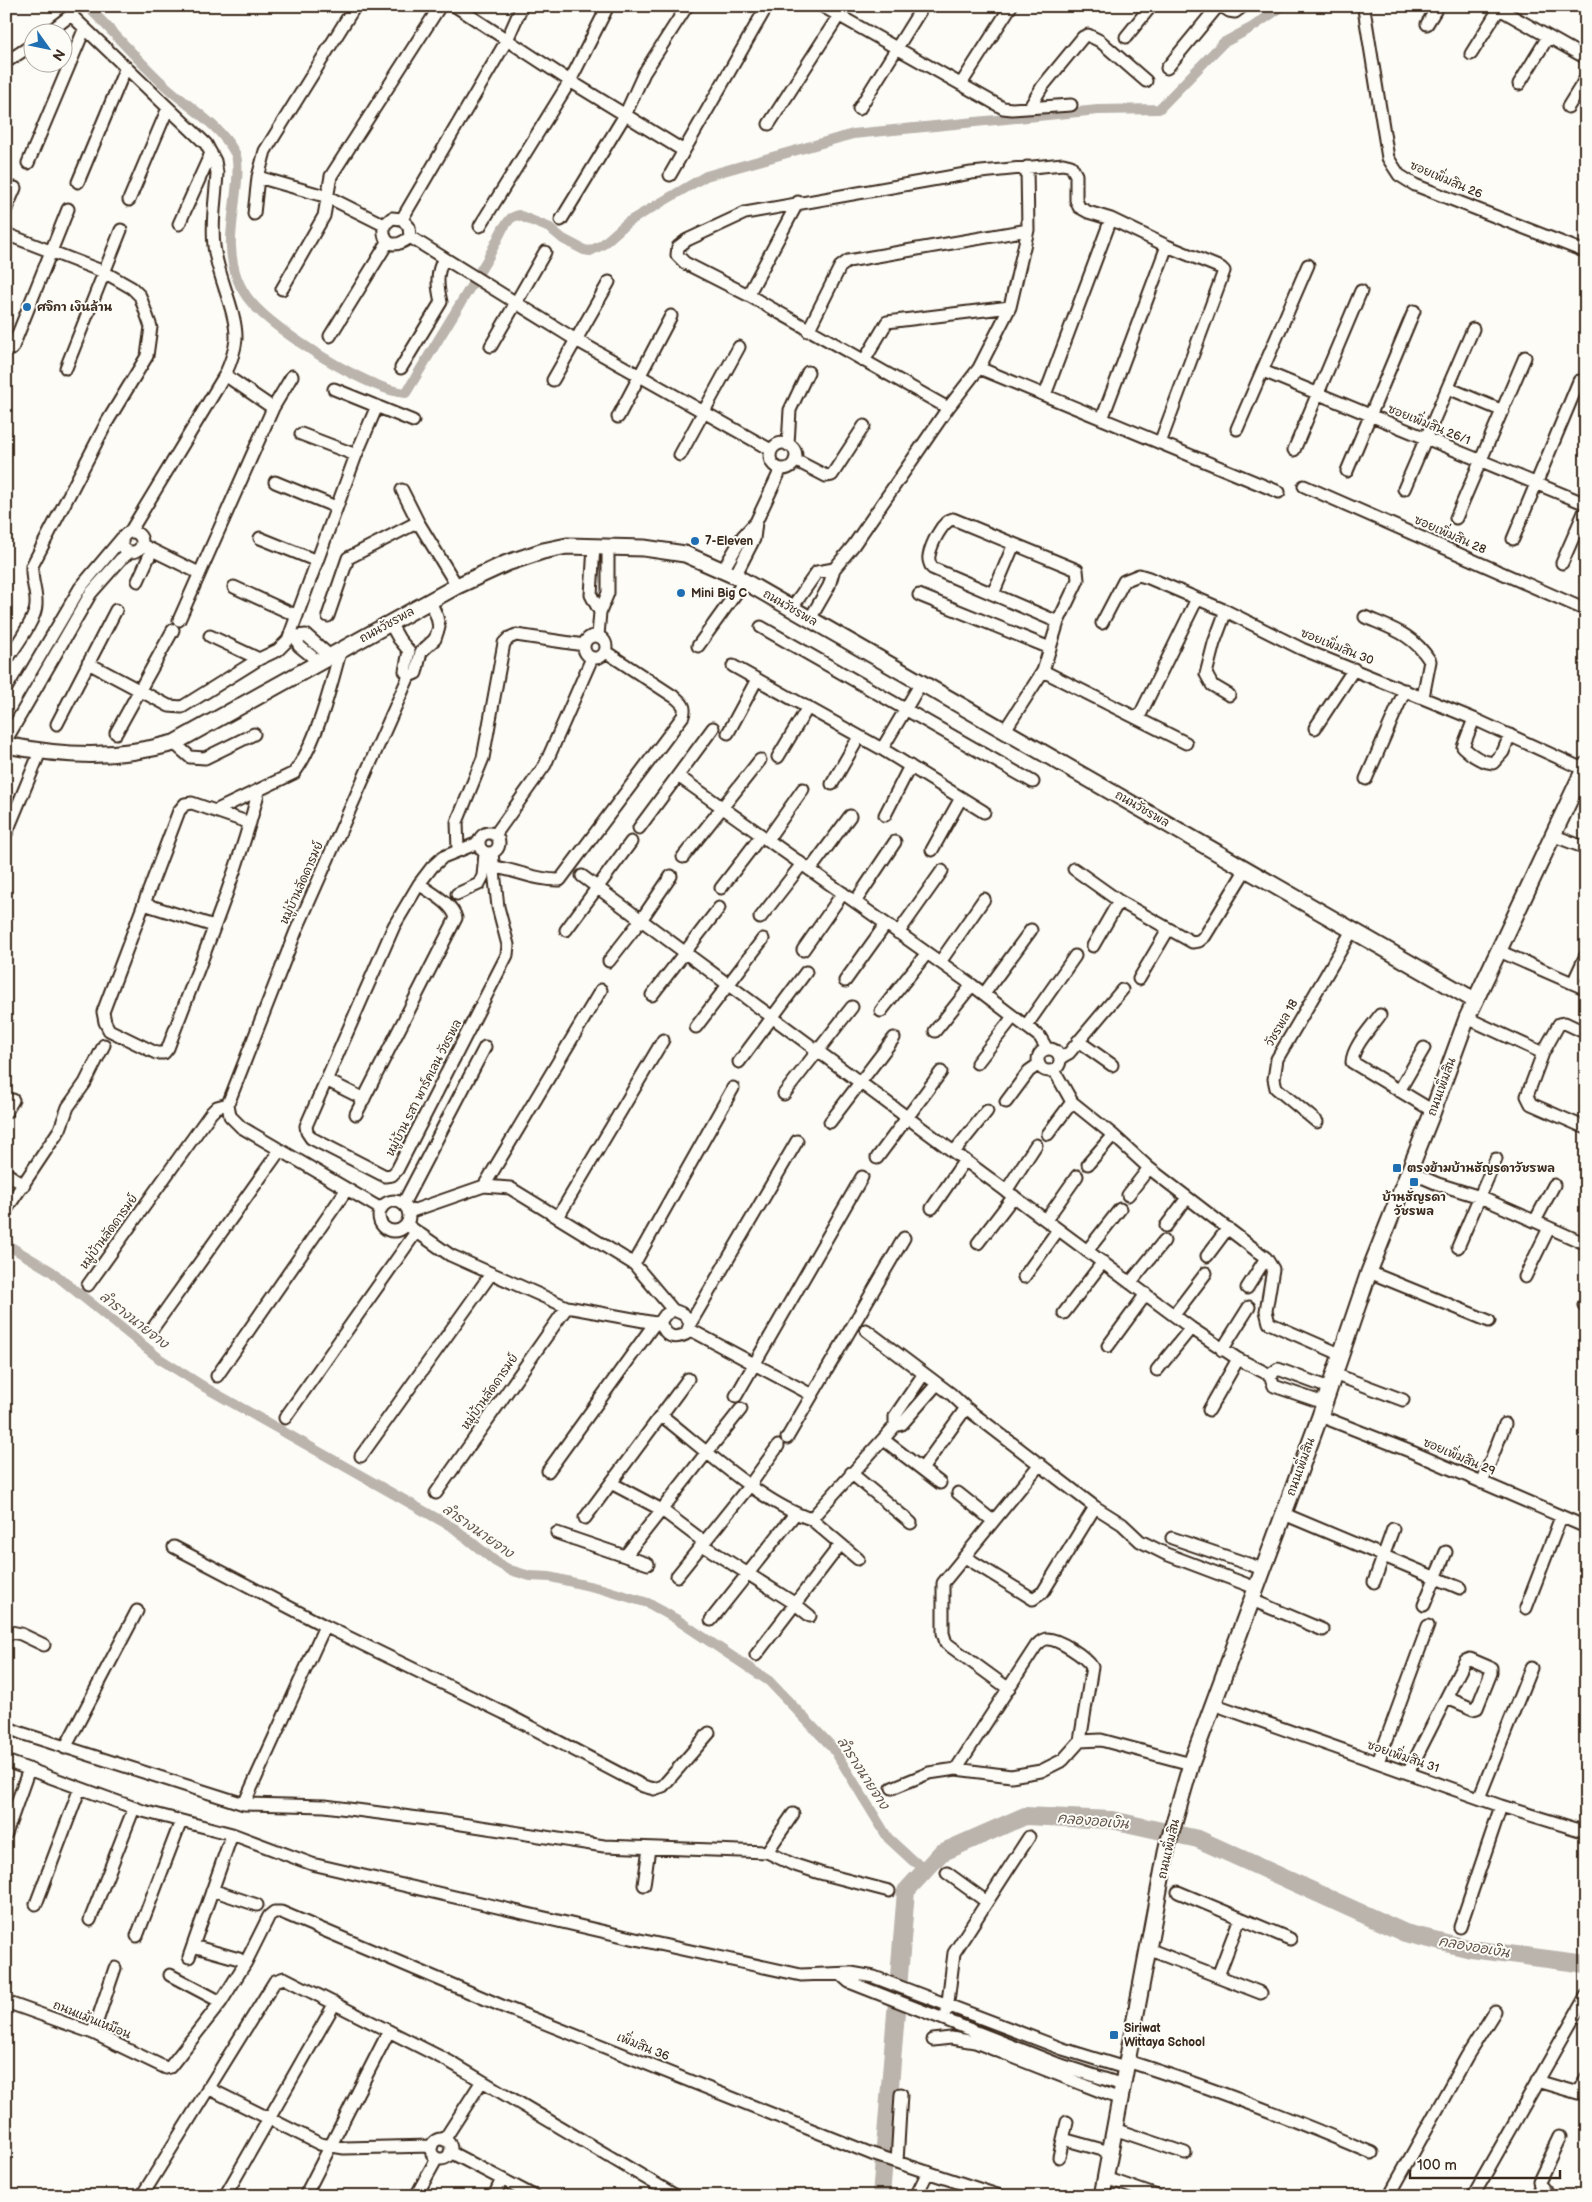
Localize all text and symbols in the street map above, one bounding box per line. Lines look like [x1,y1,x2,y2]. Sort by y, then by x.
north arrow [22,22,72,72]
text: N [48,46,68,64]
street label: ซอยเพิ่มสิน 26 [1407,155,1486,202]
place label: ศจิกา เงินล้าน [37,300,112,315]
marker: ศจิกา เงินล้าน [21,301,33,313]
street label: ซอยเพิ่มสิน 26/1 [1386,398,1474,448]
street label: ซอยเพิ่มสิน 28 [1412,509,1490,558]
place label: 7-Eleven [705,534,754,549]
marker: 7-Eleven [689,535,701,547]
place label: Mini Big C [691,586,748,601]
street label: ถนนวัชรพล [760,586,820,630]
marker: Mini Big C [675,587,687,599]
street label: ถนนวัชรพล [357,604,417,646]
street label: ซอยเพิ่มสิน 30 [1298,622,1377,668]
street label: ถนนวัชรพล [1112,787,1172,831]
street label: หมู่บ้านลัดดารมย์ [276,839,328,927]
street label: วัชรพล 18 [1263,997,1301,1049]
street label: หมู่บ้าน รสา พาร์คเลน วัชรพล [382,1017,466,1159]
street label: ถนนเพิ่มสิน [1421,1055,1459,1118]
place label: ตรงข้ามบ้านธัญรดาวัชรพล [1407,1161,1555,1176]
marker: ตรงข้ามบ้านธัญรดาวัชรพล [1391,1162,1403,1174]
marker: บ้านธัญรดา วัชรพล [1408,1176,1420,1188]
place label: บ้านธัญรดา วัชรพล [1382,1190,1446,1219]
street label: หมู่บ้านลัดดารมย์ [76,1191,142,1273]
water label: ลำรางนายจาง [96,1287,174,1353]
street label: หมู่บ้านลัดดารมย์ [458,1351,523,1433]
street label: ซอยเพิ่มสิน 29 [1421,1432,1499,1479]
street label: ถนนเพิ่มสิน [1280,1435,1318,1498]
water label: ลำรางนายจาง [439,1499,519,1563]
water label: ลำรางนายจาง [833,1733,895,1814]
street label: ซอยเพิ่มสิน 31 [1365,1734,1442,1776]
water label: คลองออเงิน [1057,1809,1130,1833]
street label: ถนนเพิ่มสิน [1151,1817,1183,1880]
water label: คลองออเงิน [1437,1932,1511,1962]
street label: ถนนแม้นเหมือน [51,1997,134,2042]
place label: Siriwat Wittaya School [1124,2021,1205,2050]
street label: เพิ่มสิน 36 [615,2026,673,2064]
marker: Siriwat Wittaya School [1108,2029,1120,2041]
scale bar [1410,2147,1560,2179]
text: 100 m [1417,2156,1457,2175]

